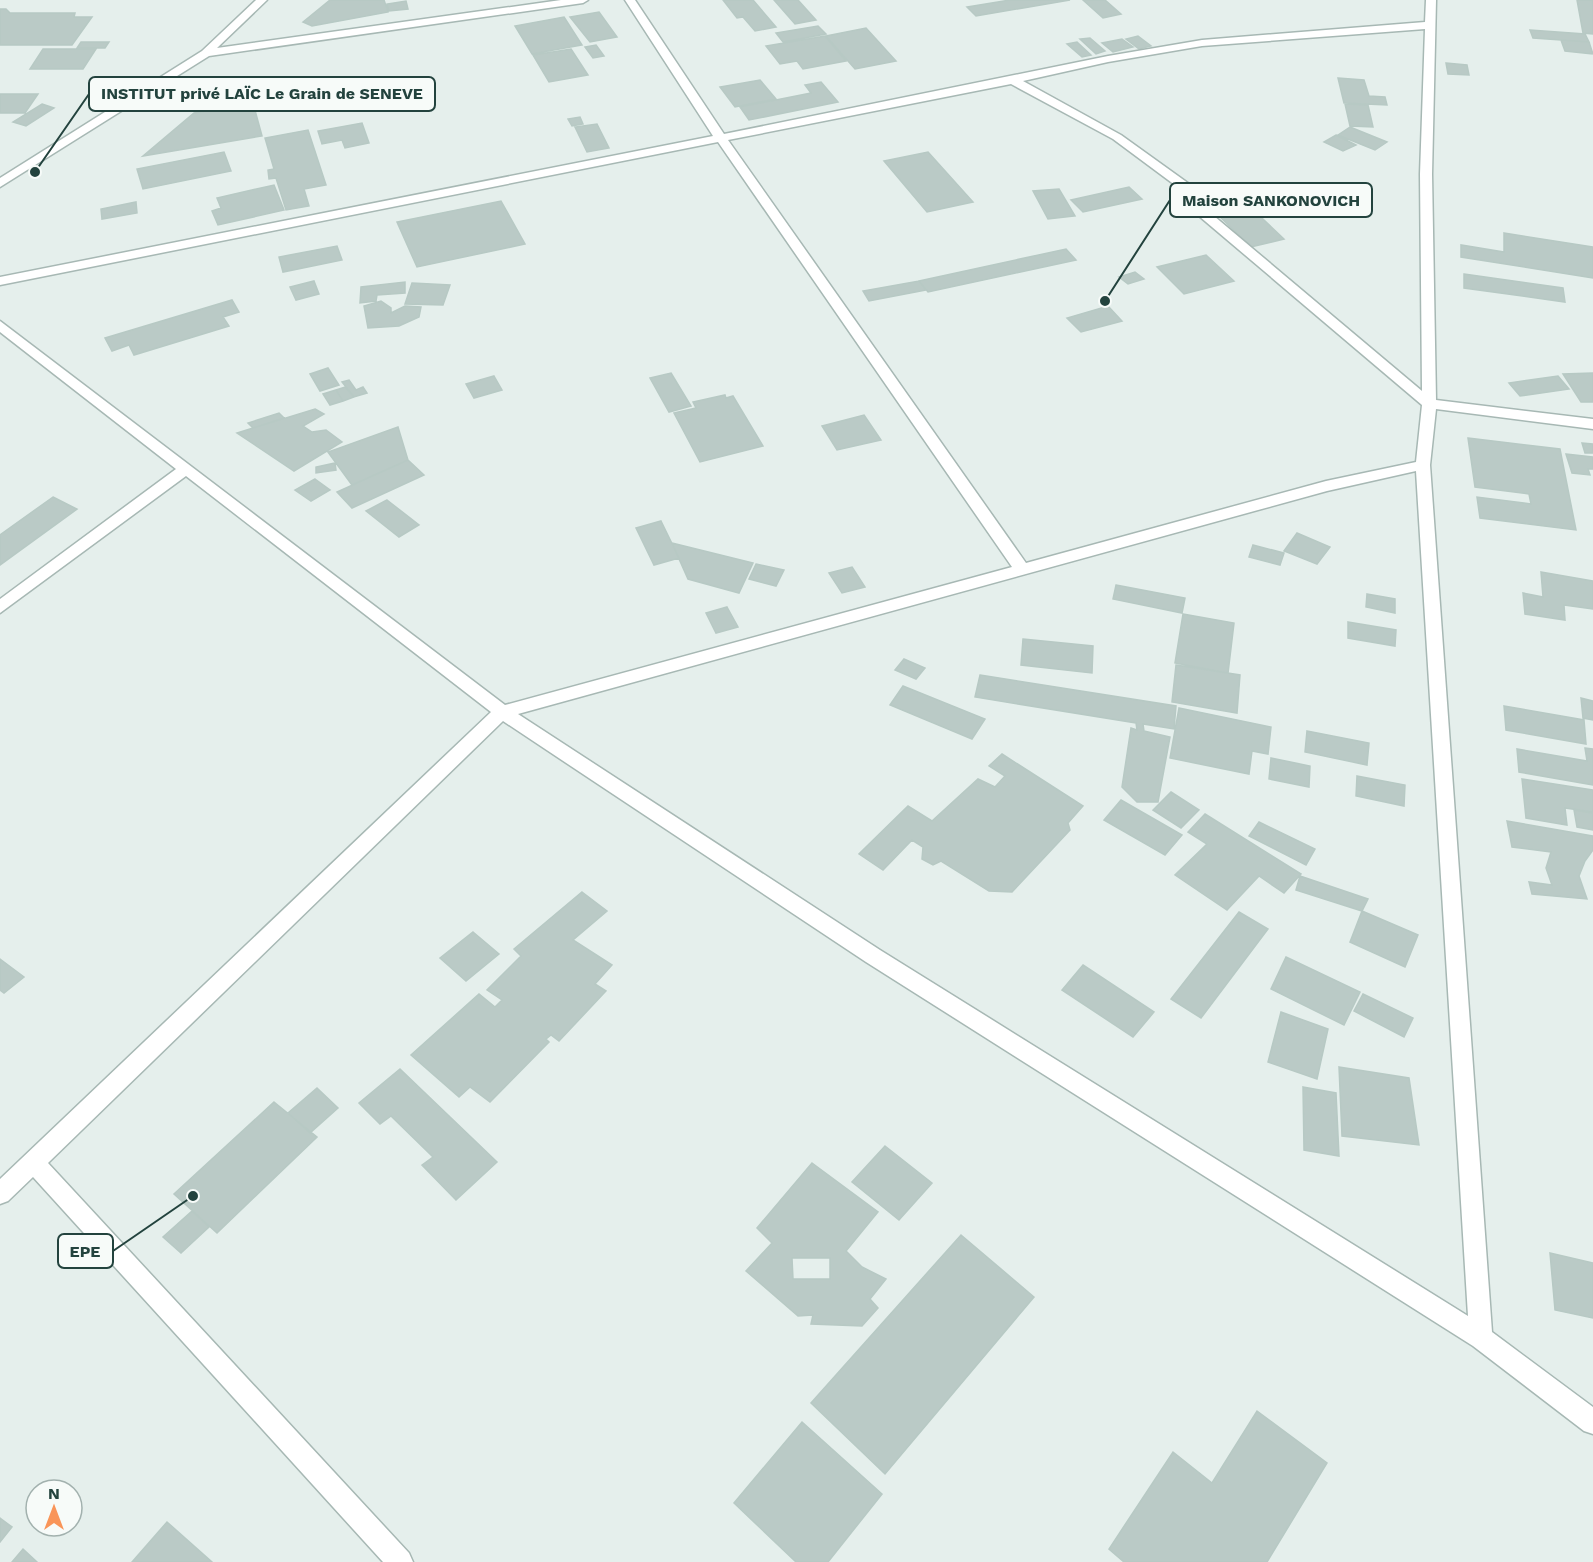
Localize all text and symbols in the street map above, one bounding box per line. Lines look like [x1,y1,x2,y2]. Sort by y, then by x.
callout: INSTITUT privé LAÏC Le Grain de SENEVE [89,77,435,111]
text: INSTITUT privé LAÏC Le Grain de SENEVE [101,84,423,103]
callout: Maison SANKONOVICH [1170,183,1372,217]
text: Maison SANKONOVICH [1182,191,1360,210]
callout: EPE [58,1234,113,1268]
text: EPE [70,1242,100,1261]
north arrow [24,1478,84,1538]
text: N [48,1484,60,1503]

